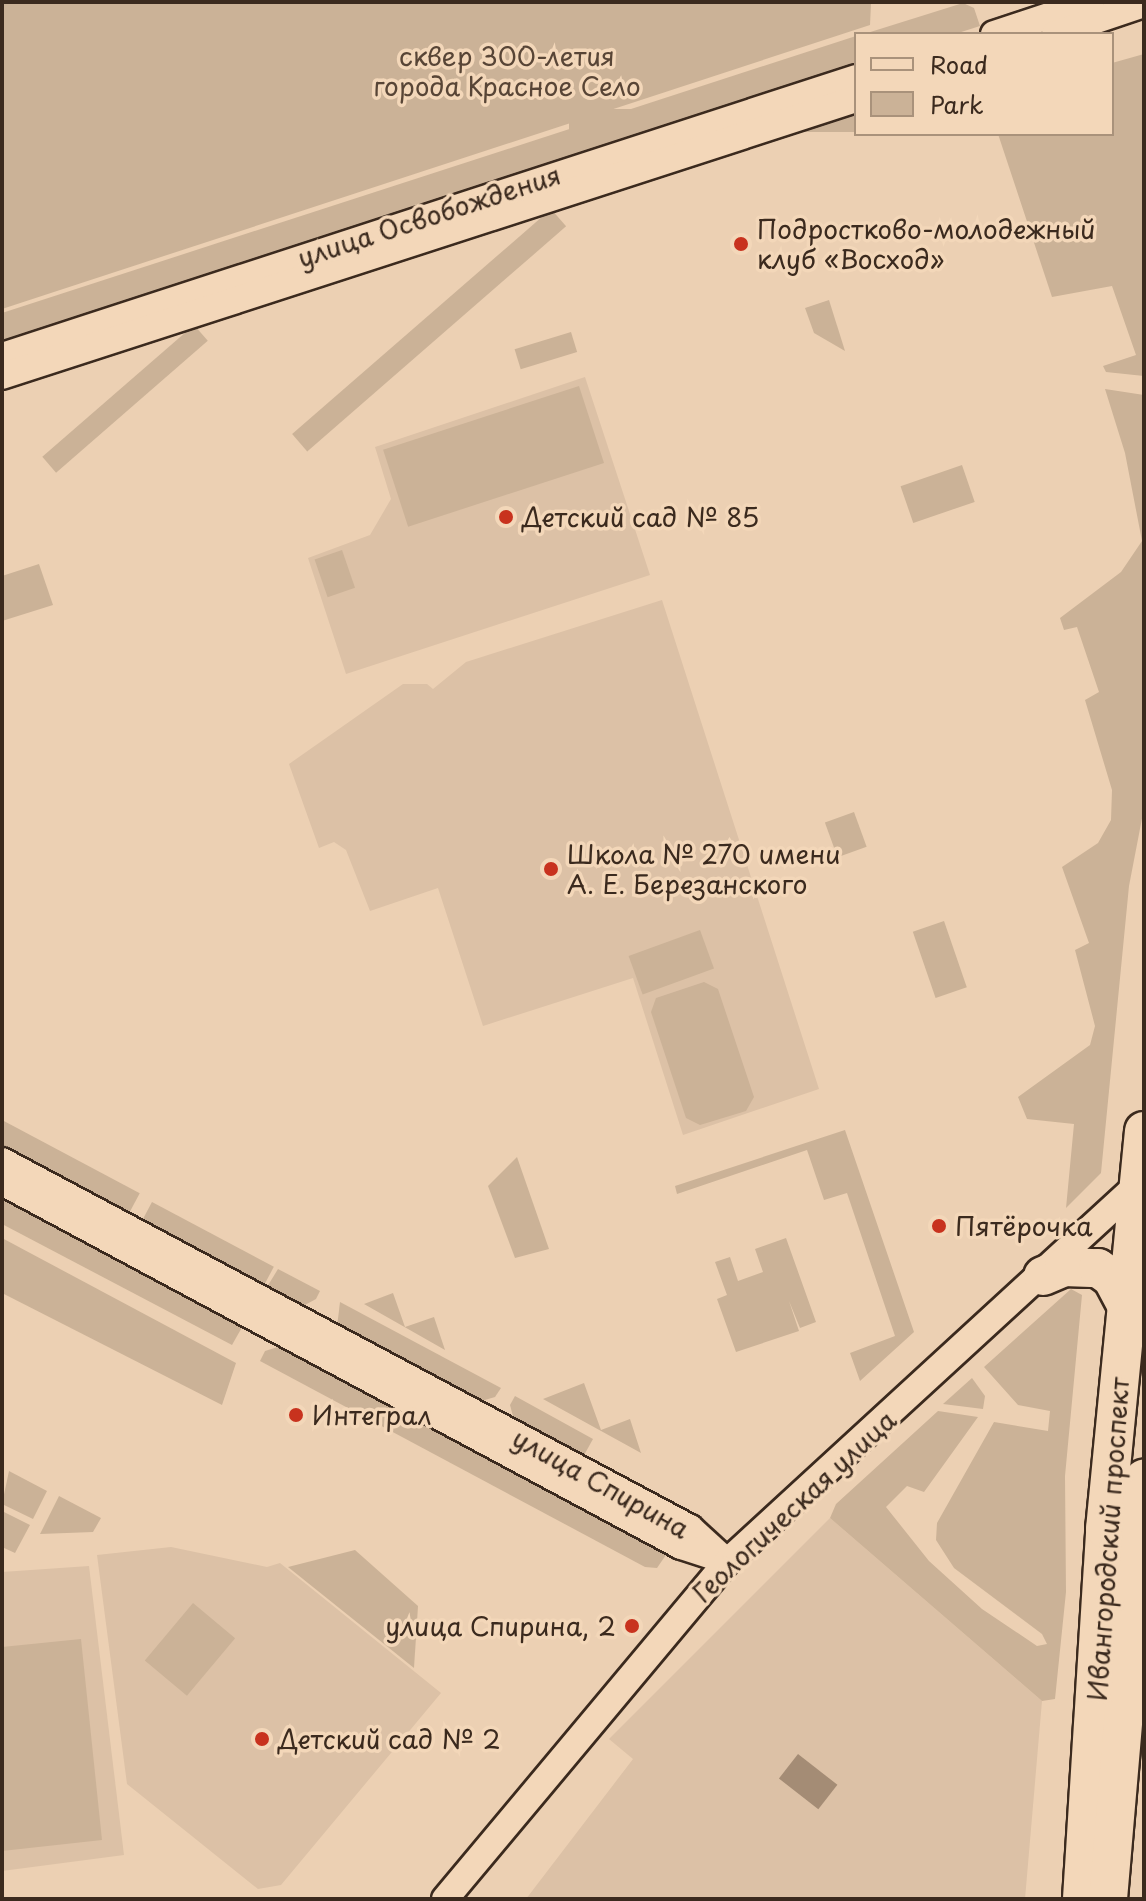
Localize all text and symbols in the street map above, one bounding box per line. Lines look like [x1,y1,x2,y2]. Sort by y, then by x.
legend [854,32,1114,136]
park label: сквер 300-летия города Красное Село [372,40,642,102]
text: Road [930,46,988,82]
text: Park [930,86,984,122]
street label: улица Освобождения [293,158,565,274]
place label: Подростково-молодежный клуб «Восход» [757,213,1096,274]
marker: Подростково-молодежный клуб «Восход» [732,235,750,253]
place label: Детский сад № 85 [522,501,760,533]
marker: Детский сад № 85 [497,508,515,526]
place label: Школа № 270 имени А. Е. Березанского [567,838,844,900]
marker: Школа № 270 имени А. Е. Березанского [542,860,560,878]
place label: Пятёрочка [955,1210,1093,1242]
marker: Пятёрочка [930,1217,948,1235]
street label: Ивангородский проспект [1081,1376,1135,1702]
place label: Интеграл [312,1399,431,1431]
street label: Геологическая улица [685,1403,903,1609]
marker: Интеграл [287,1406,305,1424]
street label: улица Спирина [506,1421,696,1545]
place label: улица Спирина, 2 [382,1610,616,1642]
marker: улица Спирина, 2 [623,1617,641,1635]
place label: Детский сад № 2 [278,1723,503,1755]
marker: Детский сад № 2 [253,1730,271,1748]

